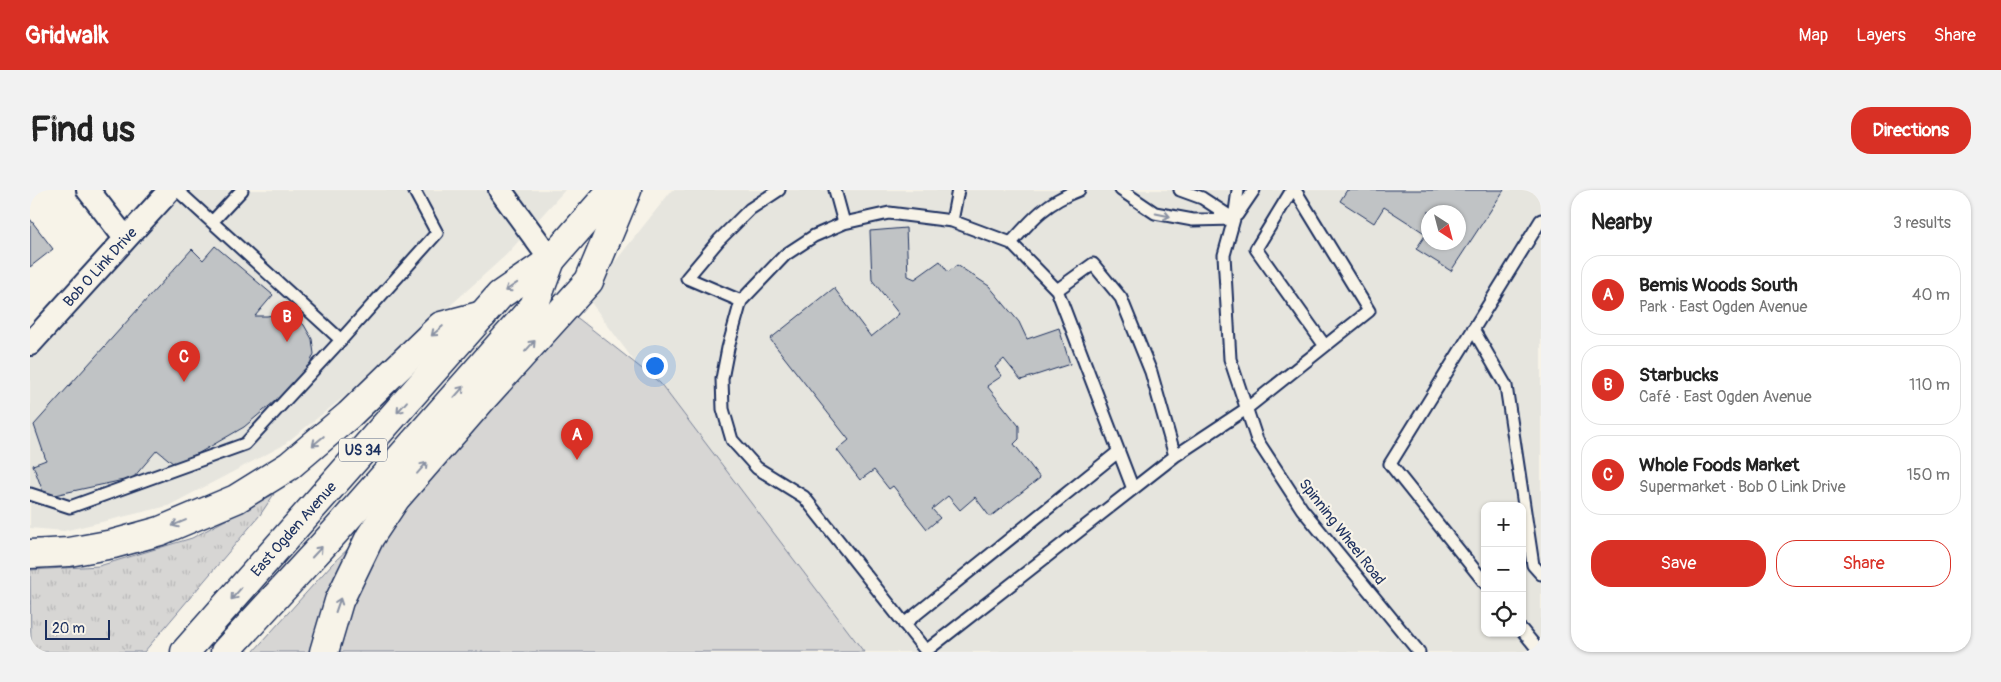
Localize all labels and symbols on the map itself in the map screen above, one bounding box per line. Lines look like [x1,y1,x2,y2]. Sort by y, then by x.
north arrow [1421,205,1466,250]
one-way arrow [1154,210,1170,220]
street label: Bob O Link Drive [59,223,141,311]
one-way arrow [504,282,518,292]
pin: B [271,301,303,342]
one-way arrow [431,325,444,336]
one-way arrow [524,340,536,353]
pin: C [168,341,200,382]
your location [642,353,668,379]
one-way arrow [453,385,464,398]
one-way arrow [396,400,407,413]
pin: A [561,419,593,460]
one-way arrow [312,436,325,447]
road number: US 34 [339,438,387,462]
one-way arrow [417,461,428,474]
street label: Spinning Wheel Road [1295,475,1389,589]
street label: East Ogden Avenue [247,477,341,580]
one-way arrow [172,518,187,528]
one-way arrow [311,545,323,558]
one-way arrow [230,588,242,601]
one-way arrow [334,598,343,614]
scale bar [45,617,110,640]

